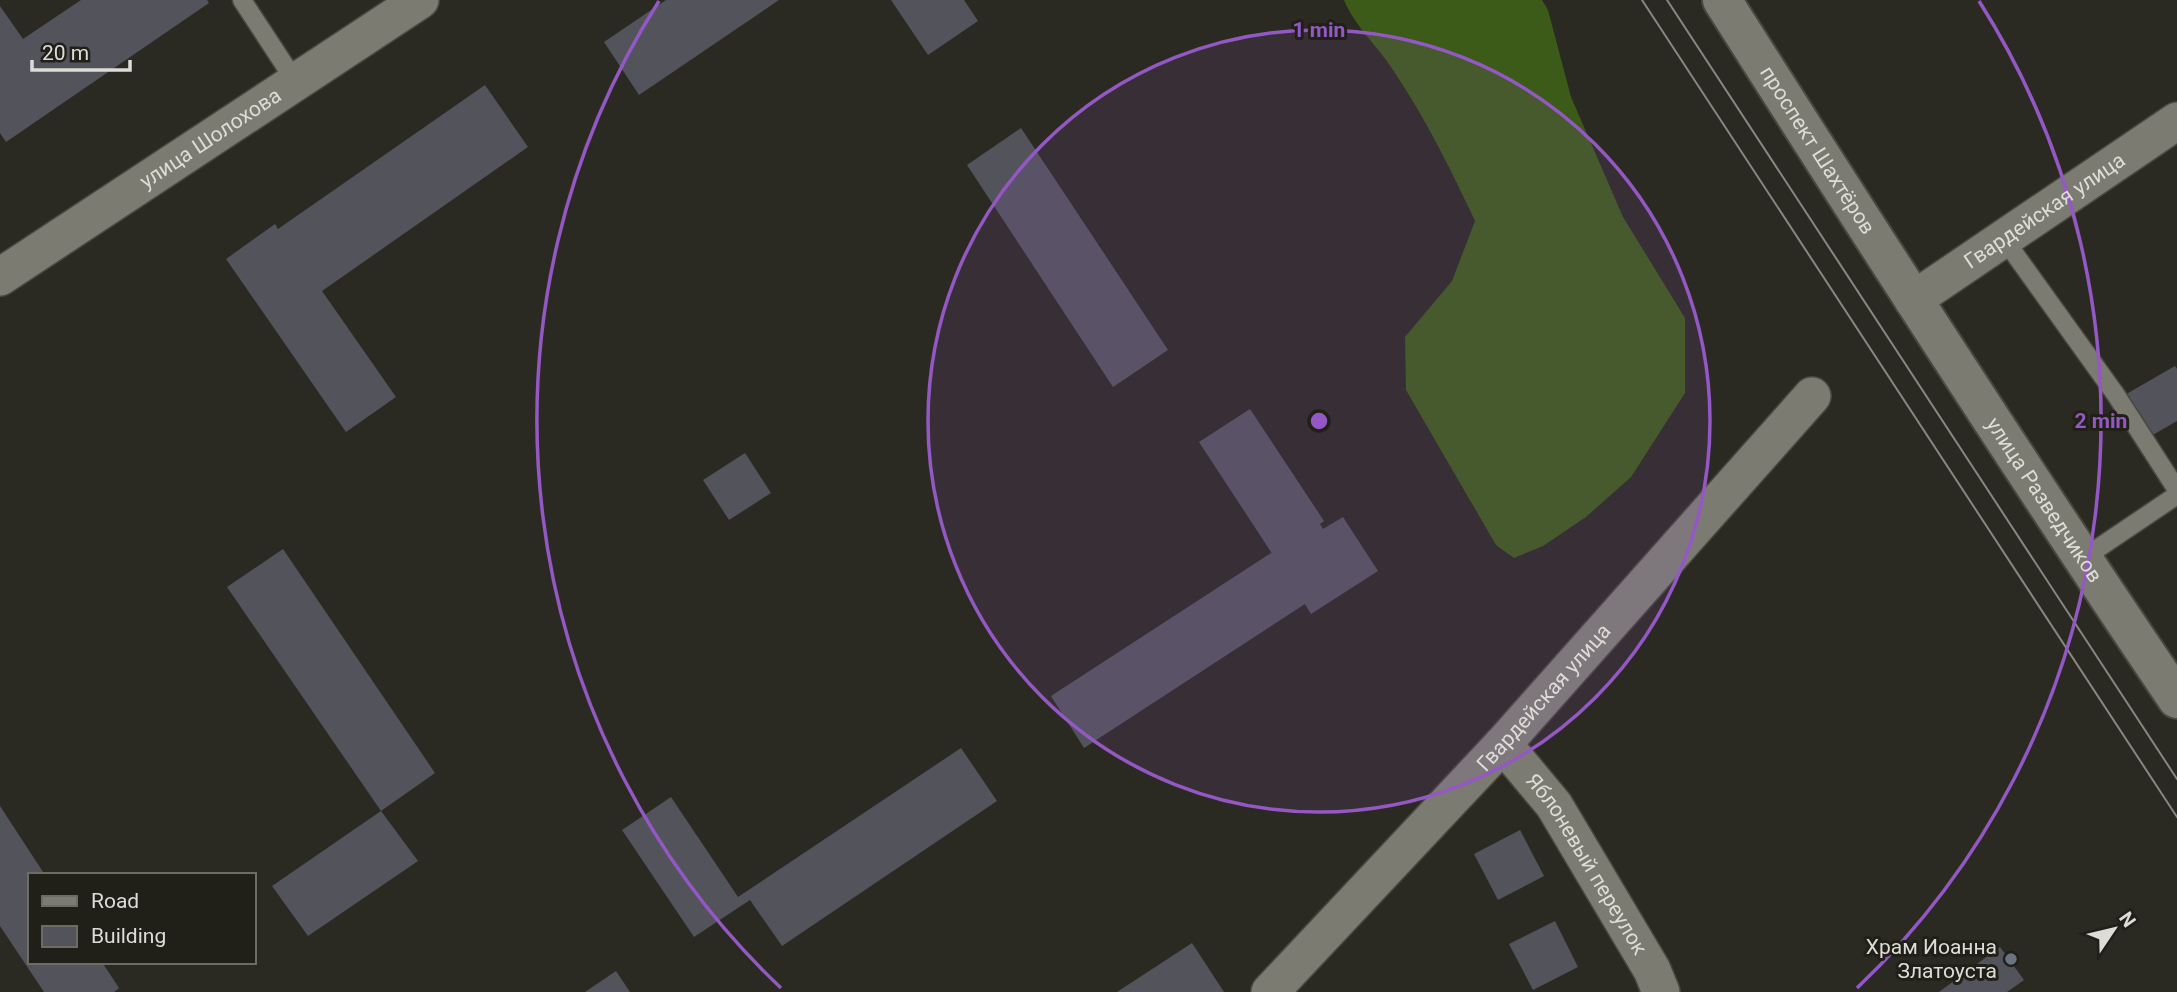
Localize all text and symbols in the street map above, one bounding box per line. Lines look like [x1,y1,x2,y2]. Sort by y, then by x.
text: 1 min [1293,18,1345,42]
scale bar [32,28,130,72]
text: 20 m [42,41,89,65]
street label: проспект Шахтёров [1755,62,1880,239]
street label: улица Шолохова [135,83,285,193]
street label: Гвардейская улица [1960,148,2130,274]
centre of rings [1307,409,1331,433]
text: 2 min [2075,409,2127,433]
street label: улица Разведчиков [1981,413,2107,587]
street label: Гвардейская улица [1472,619,1616,776]
street label: Яблоневый переулок [1521,769,1653,960]
legend [28,873,256,964]
text: Road [91,889,139,913]
north arrow [2079,894,2149,964]
text: N [2114,907,2141,932]
text: Building [91,924,166,948]
place label: Храм Иоанна Златоуста [1866,935,1997,983]
marker: Храм Иоанна Златоуста [2003,951,2019,967]

